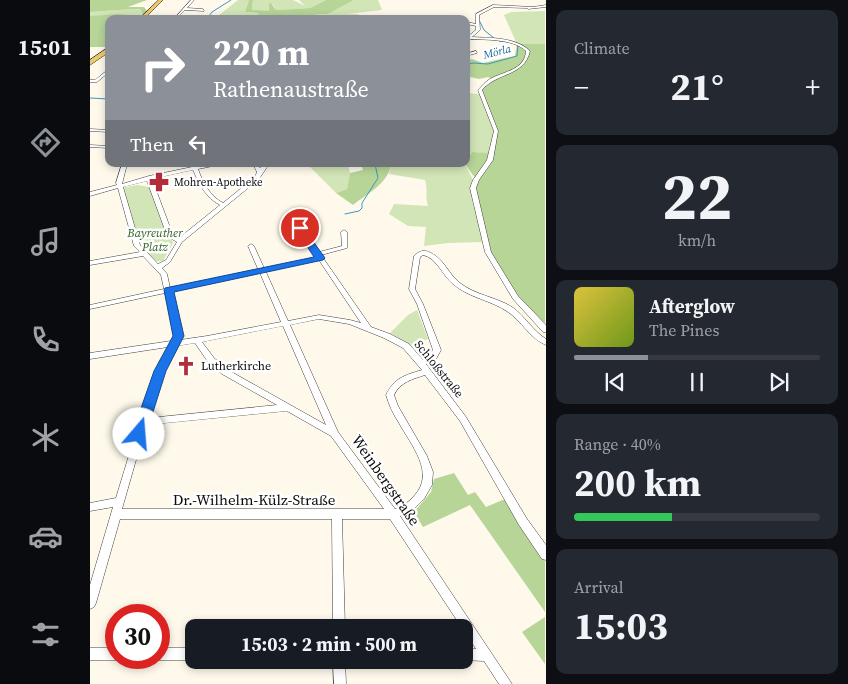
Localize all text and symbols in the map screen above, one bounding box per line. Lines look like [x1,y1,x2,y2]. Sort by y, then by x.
text: 220 m [213,29,309,77]
text: 15:01 [18,32,72,62]
icon: right [130,35,195,100]
text: Climate [574,37,630,59]
water label: Mörla [481,41,513,63]
text: 21° [670,61,724,113]
text: − [574,68,589,106]
text: + [805,68,820,106]
text: Rathenaustraße [213,74,369,104]
icon: directions [28,125,63,160]
icon: left [184,130,212,158]
text: Then [130,131,174,157]
text: 22 [662,152,732,241]
pharmacy icon: Mohren-Apotheke [148,171,170,193]
place label: Mohren-Apotheke [174,175,263,190]
pin [279,207,321,249]
icon: arrive [286,214,314,242]
icon: music [28,224,63,259]
park label: Bayreuther Platz [126,225,184,255]
text: km/h [678,229,716,251]
text: Afterglow [649,293,735,319]
text: The Pines [649,319,719,341]
icon: phone [28,322,63,357]
street label: Schloßstraße [411,337,467,401]
church icon: Lutherkirche [175,355,197,377]
place label: Lutherkirche [201,358,271,374]
icon: previous [601,368,629,396]
icon: pause [683,368,711,396]
icon: next [765,368,793,396]
position arrow [112,407,164,459]
icon: climate [28,420,63,455]
street label: Weinbergstraße [347,430,425,530]
text: Range · 40% [574,433,661,455]
text: 200 km [574,457,701,509]
street label: Dr.-Wilhelm-Külz-Straße [173,489,336,510]
icon: car [28,519,63,554]
text: Arrival [574,576,623,598]
text: 15:03 [574,600,668,652]
speed limit sign: 30 [105,604,170,669]
icon: filters [28,617,63,652]
text: 15:03 · 2 min · 500 m [241,631,417,657]

